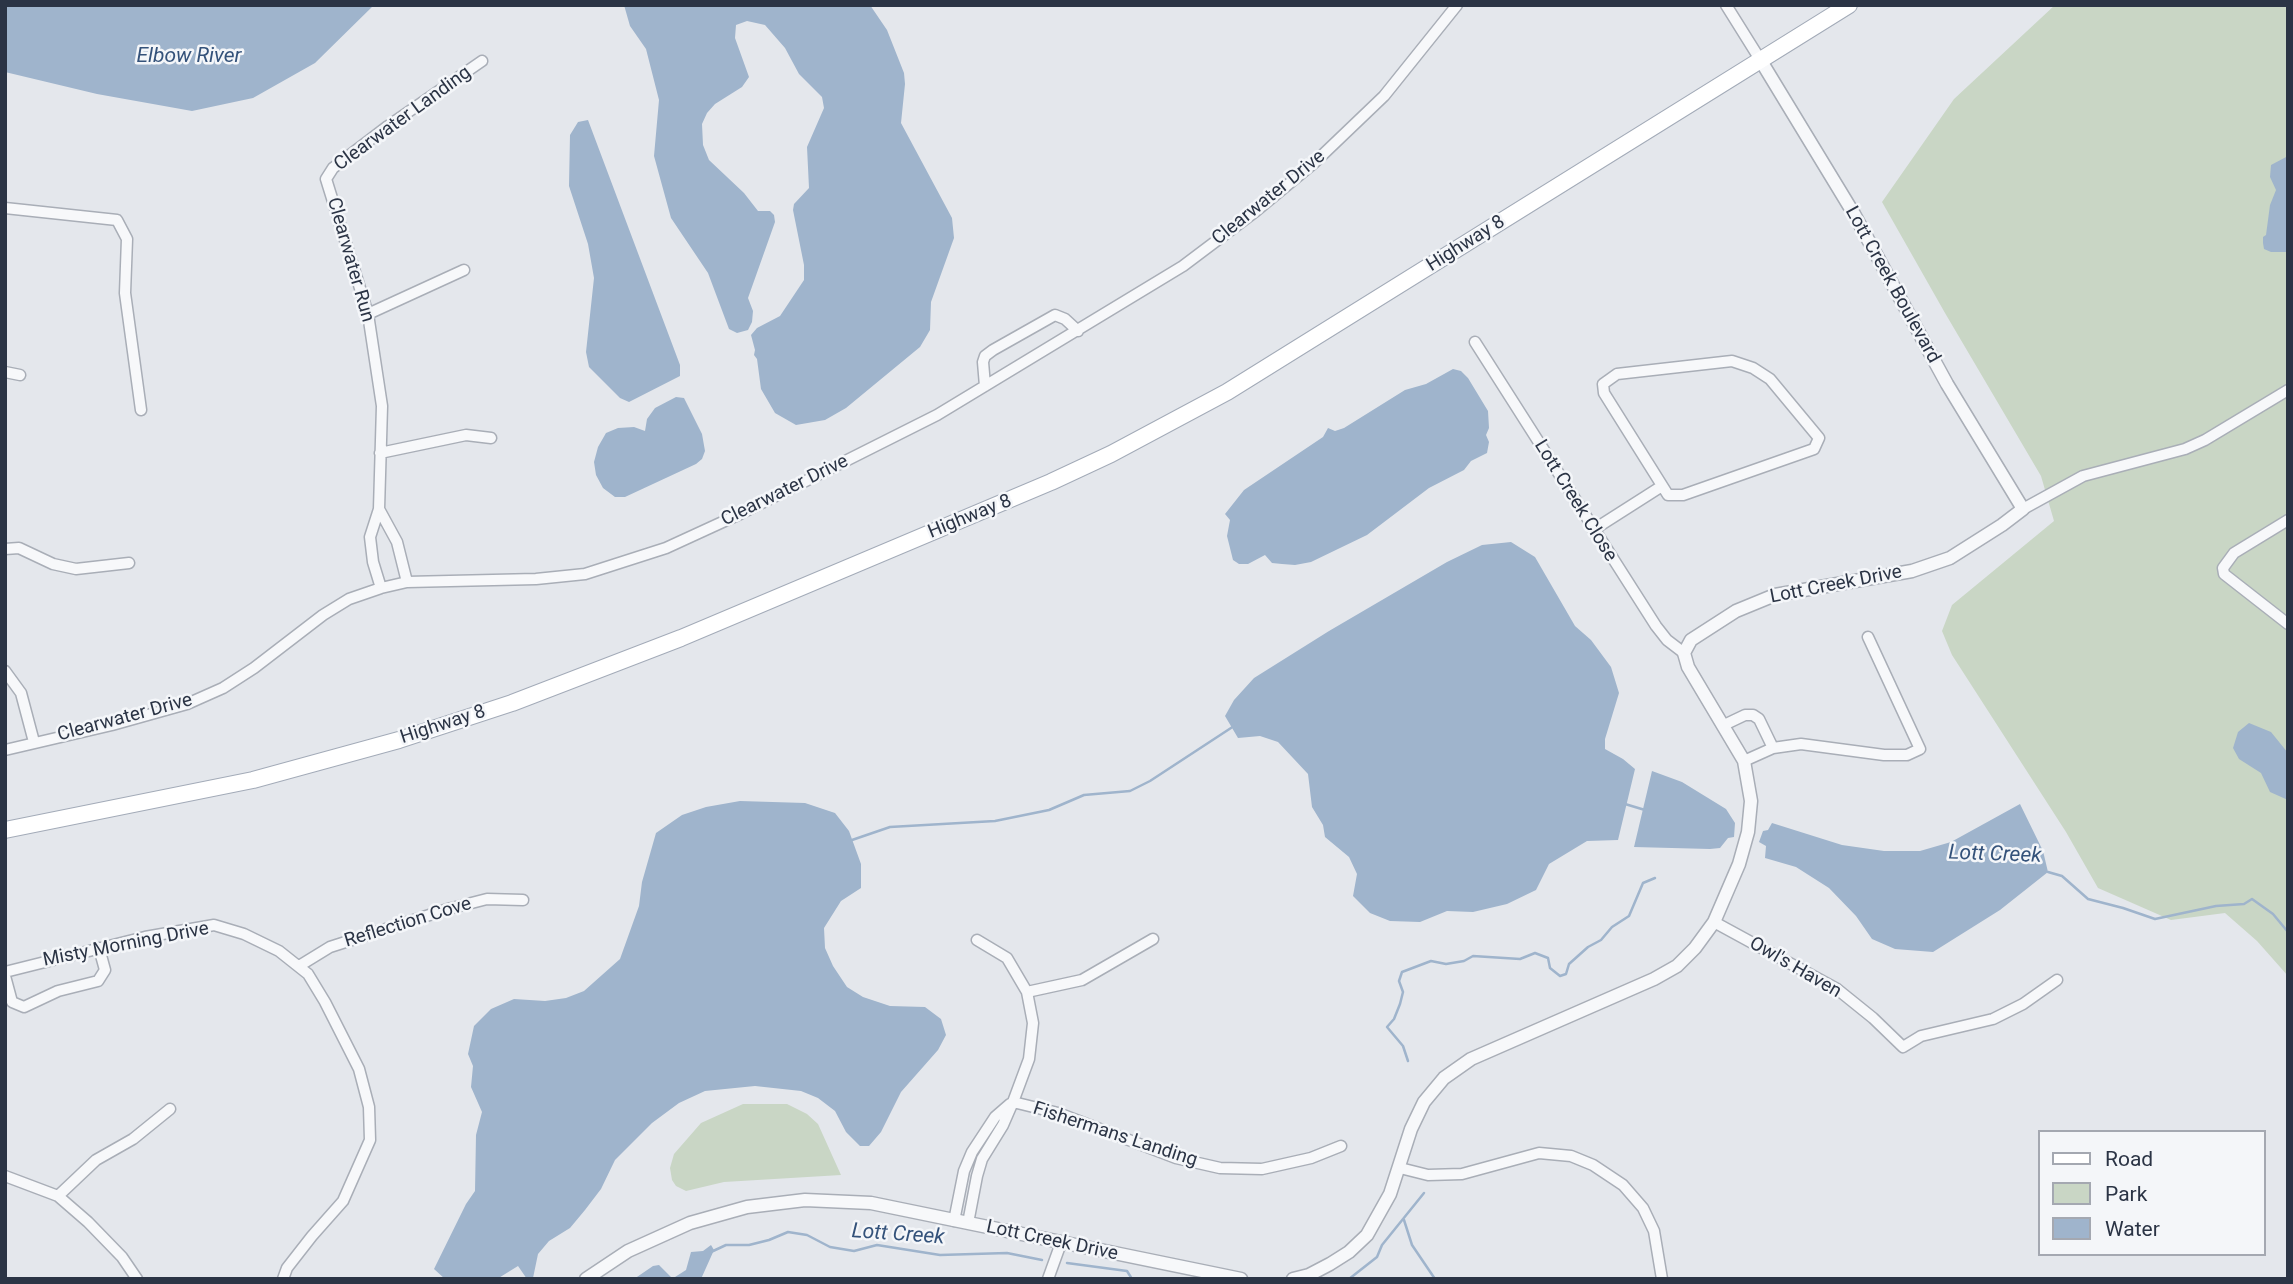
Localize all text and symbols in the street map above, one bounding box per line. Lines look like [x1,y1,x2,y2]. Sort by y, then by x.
water label: Elbow River [137,44,241,70]
street label: Clearwater Landing [330,62,476,176]
street label: Clearwater Drive [1208,145,1330,251]
street label: Clearwater Run [321,195,379,325]
street label: Lott Creek Boulevard [1840,203,1944,367]
street label: Highway 8 [1423,211,1509,277]
street label: Lott Creek Close [1528,436,1622,566]
street label: Clearwater Drive [718,450,852,532]
street label: Highway 8 [925,490,1015,544]
street label: Lott Creek Drive [1768,561,1904,609]
street label: Clearwater Drive [55,689,195,747]
street label: Highway 8 [398,701,488,749]
water label: Lott Creek [1948,841,2042,869]
street label: Reflection Cove [342,893,474,953]
street label: Misty Morning Drive [41,918,211,972]
street label: Owl's Haven [1745,933,1845,1003]
street label: Fishermans Landing [1030,1098,1200,1172]
legend [2038,1130,2265,1256]
text: Road [2105,1147,2153,1171]
text: Park [2105,1182,2147,1206]
street label: Lott Creek Drive [984,1216,1120,1266]
text: Water [2105,1217,2160,1241]
water label: Lott Creek [851,1219,945,1251]

